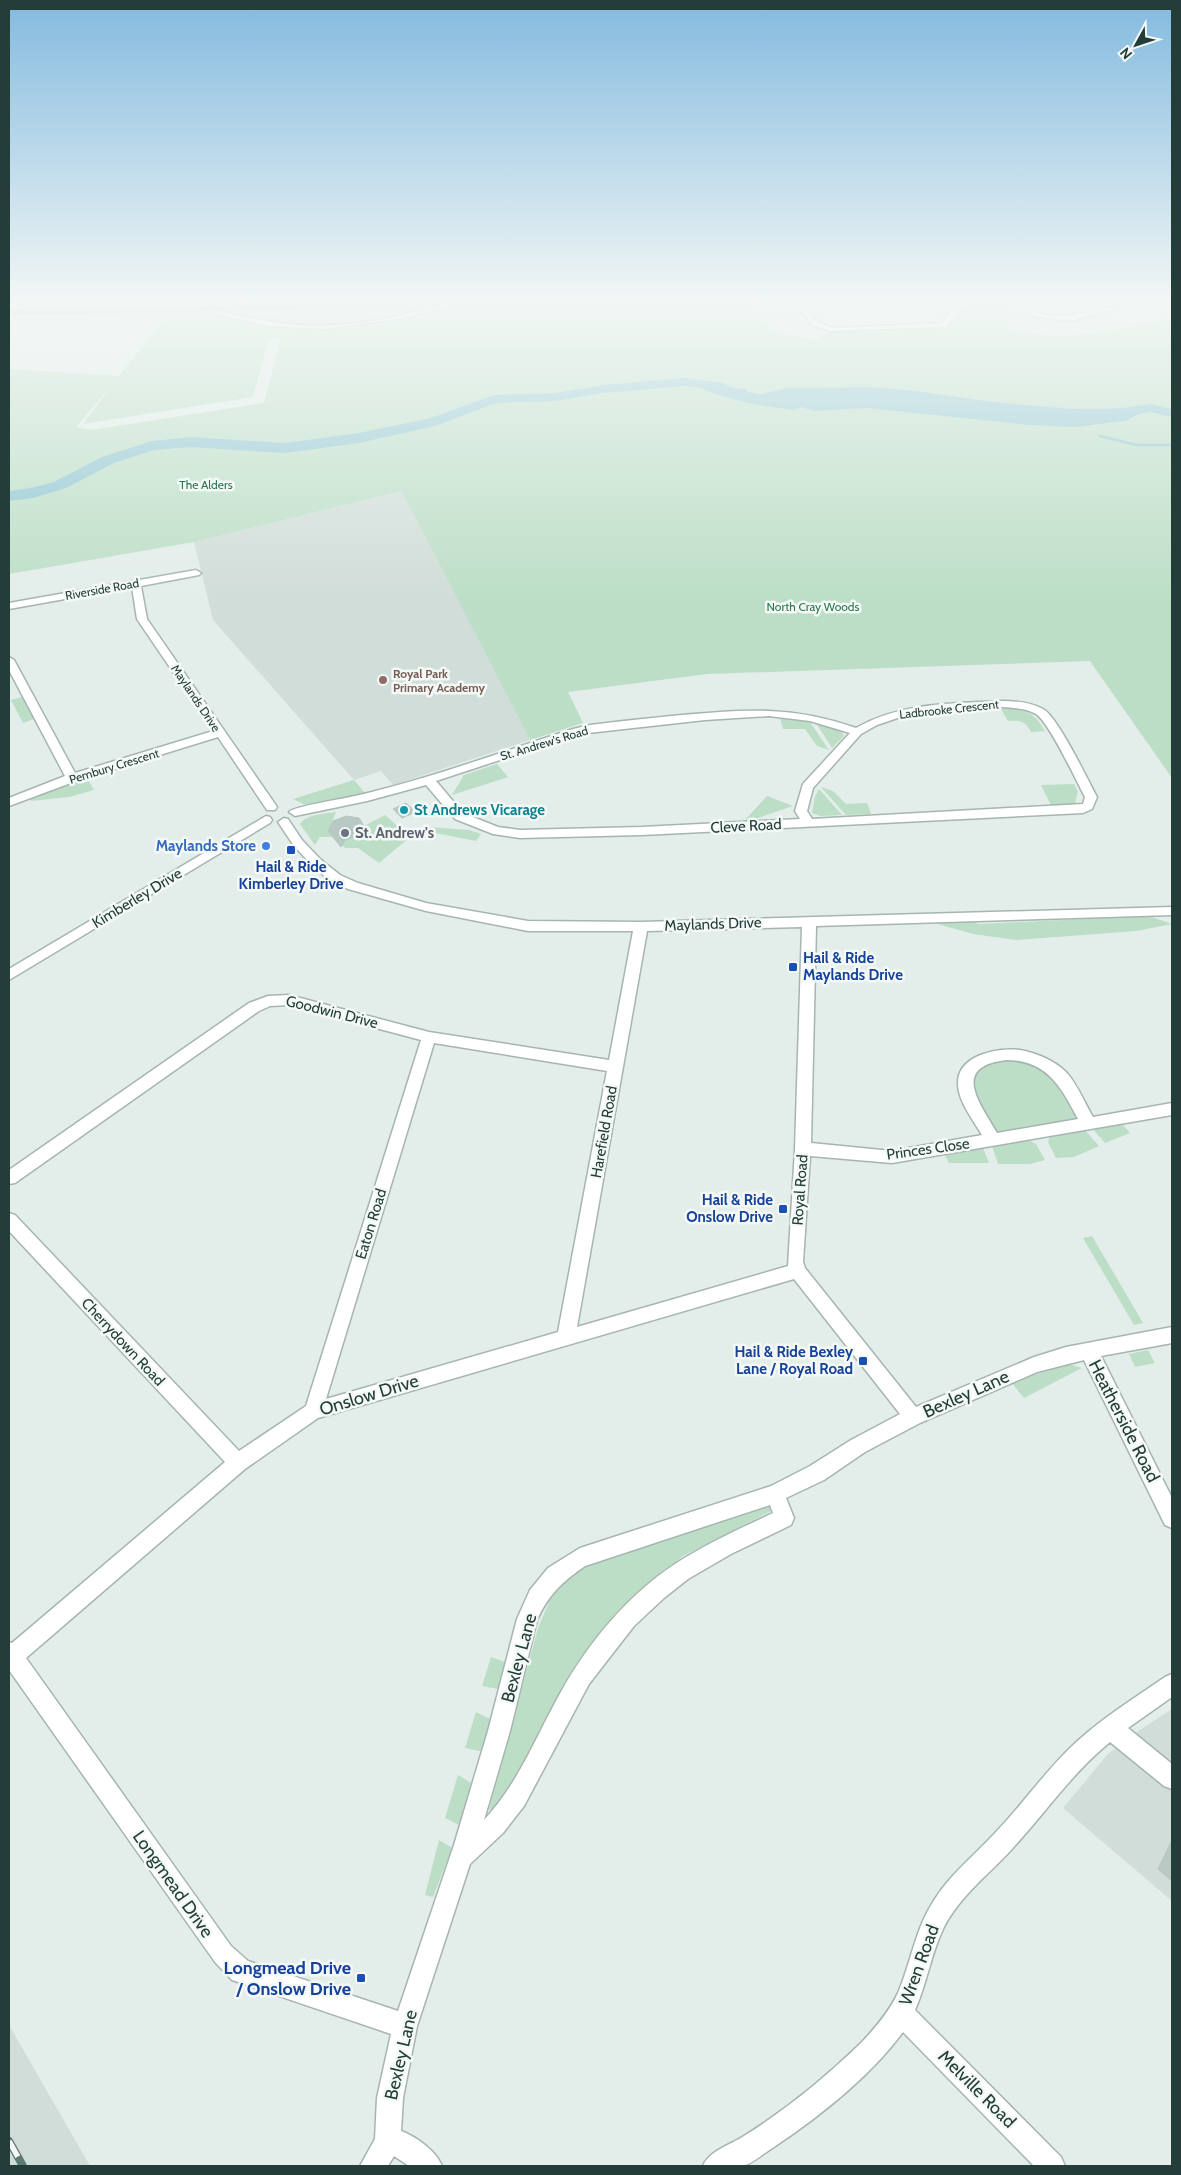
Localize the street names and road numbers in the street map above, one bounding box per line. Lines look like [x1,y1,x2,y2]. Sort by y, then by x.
street label: Riverside Road [64,575,140,603]
street label: Maylands Drive [168,662,224,734]
street label: Ladbrooke Crescent [898,696,1000,722]
street label: St. Andrew's Road [498,723,590,763]
street label: Pembury Crescent [67,745,161,787]
street label: Cleve Road [710,815,782,837]
street label: Kimberley Drive [89,864,185,932]
street label: Maylands Drive [664,913,762,935]
street label: Goodwin Drive [284,992,380,1032]
street label: Harefield Road [587,1084,621,1180]
street label: Princes Close [885,1134,971,1164]
street label: Royal Road [789,1154,811,1226]
street label: Eaton Road [352,1187,390,1261]
street label: Cherrydown Road [78,1294,168,1390]
street label: Heatherside Road [1084,1356,1164,1486]
street label: Bexley Lane [920,1365,1012,1423]
street label: Onslow Drive [317,1369,421,1421]
street label: Bexley Lane [496,1611,542,1705]
street label: Longmead Drive [128,1826,218,1942]
street label: Wren Road [894,1922,944,2008]
street label: Bexley Lane [380,2008,422,2102]
street label: Melville Road [933,2045,1021,2133]

